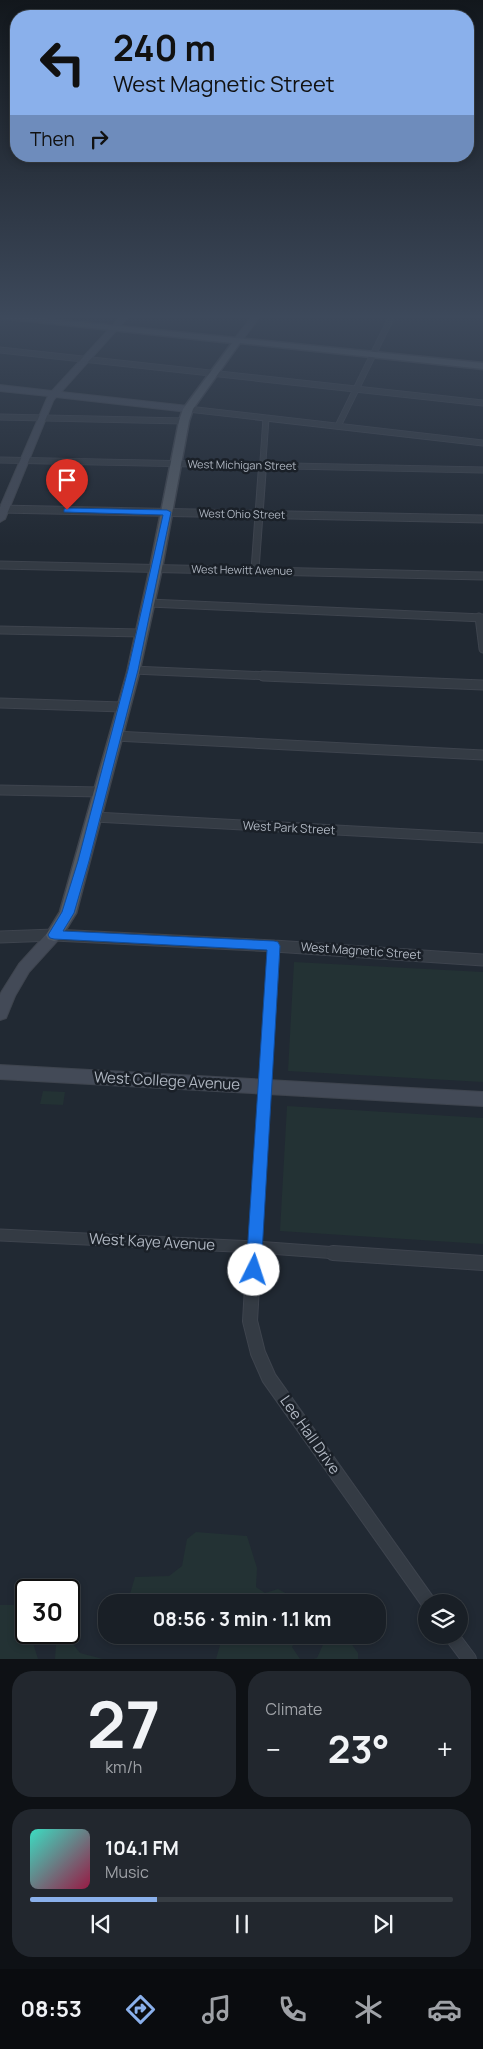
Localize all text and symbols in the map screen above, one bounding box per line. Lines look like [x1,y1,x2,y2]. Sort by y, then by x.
text: 240 m [113,24,216,72]
icon: left [30,30,95,95]
text: West Magnetic Street [113,69,335,99]
icon: right [85,125,113,153]
text: Then [30,126,75,152]
street label: West Michigan Street [187,456,297,473]
pin [46,459,88,510]
icon: arrive [53,466,81,494]
street label: West Ohio Street [199,505,285,522]
street label: West Hewitt Avenue [191,561,293,578]
street label: West Park Street [242,817,336,838]
street label: West Magnetic Street [300,938,422,963]
street label: West College Avenue [93,1066,241,1095]
street label: West Kaye Avenue [88,1228,216,1255]
position arrow [227,1243,279,1295]
street label: Lee Hall Drive [275,1391,345,1479]
speed limit sign: 30 [15,1579,80,1644]
map controls [418,1594,468,1644]
button: layers [418,1594,468,1644]
text: 08:56 · 3 min · 1.1 km [153,1606,331,1632]
text: 27 [87,1679,160,1768]
text: Climate [266,1698,322,1720]
text: 23° [328,1722,390,1774]
text: − [266,1730,281,1768]
text: + [437,1730,453,1768]
text: km/h [105,1756,142,1778]
text: 104.1 FM [105,1835,179,1861]
text: Music [105,1861,149,1883]
icon: previous [87,1910,115,1938]
icon: pause [228,1910,256,1938]
icon: next [369,1910,397,1938]
icon: directions [123,1992,158,2027]
icon: music [199,1992,234,2027]
icon: phone [275,1992,310,2027]
icon: climate [351,1992,386,2027]
icon: car [427,1992,462,2027]
text: 08:53 [21,1994,82,2024]

